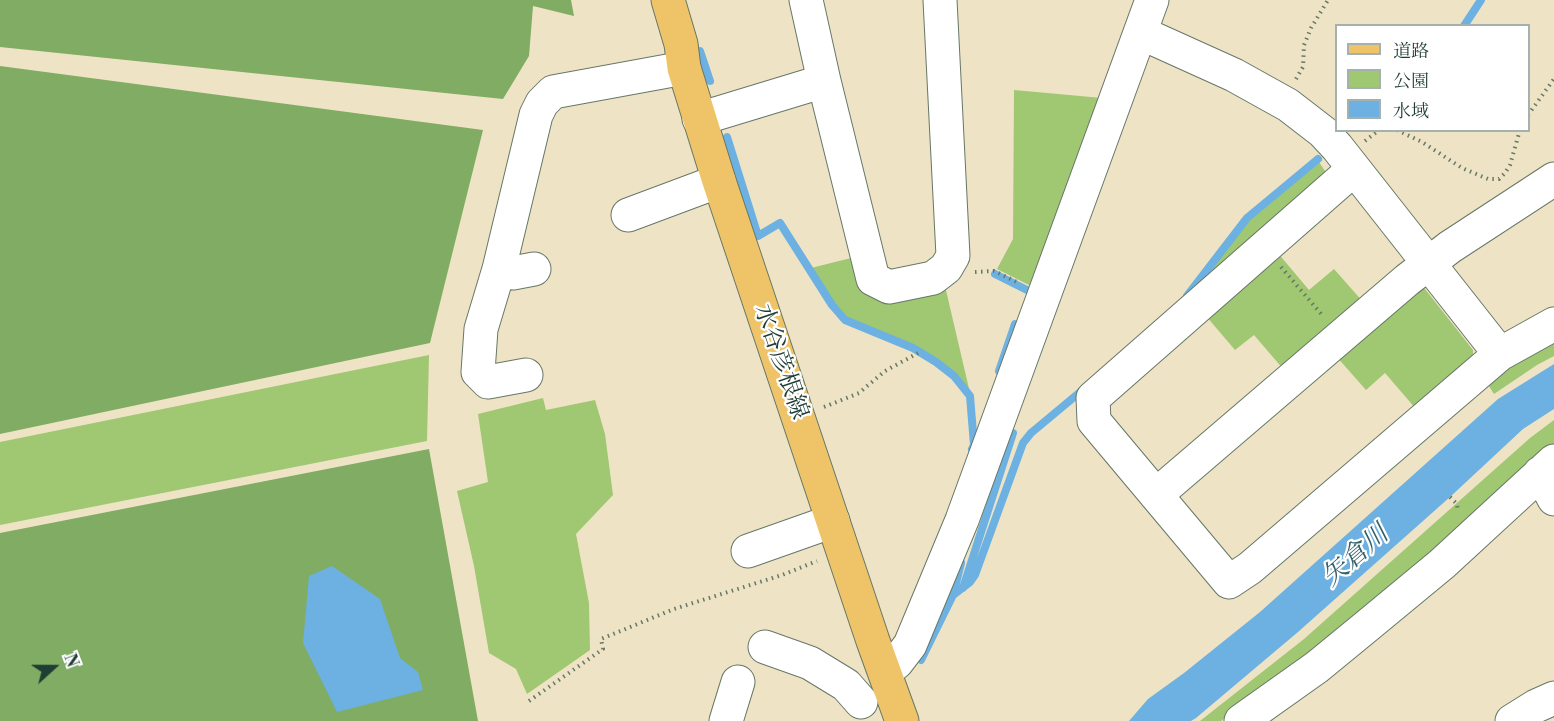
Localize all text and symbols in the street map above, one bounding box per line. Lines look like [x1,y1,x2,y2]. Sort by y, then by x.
legend [1335,24,1530,132]
text: 道路 [1393,40,1429,63]
text: 公園 [1393,70,1429,93]
text: 水域 [1393,100,1429,123]
street label: 水谷彦根線 [747,301,813,423]
water label: 矢倉川 [1316,520,1396,594]
north arrow [24,637,84,697]
text: N [59,651,82,670]

